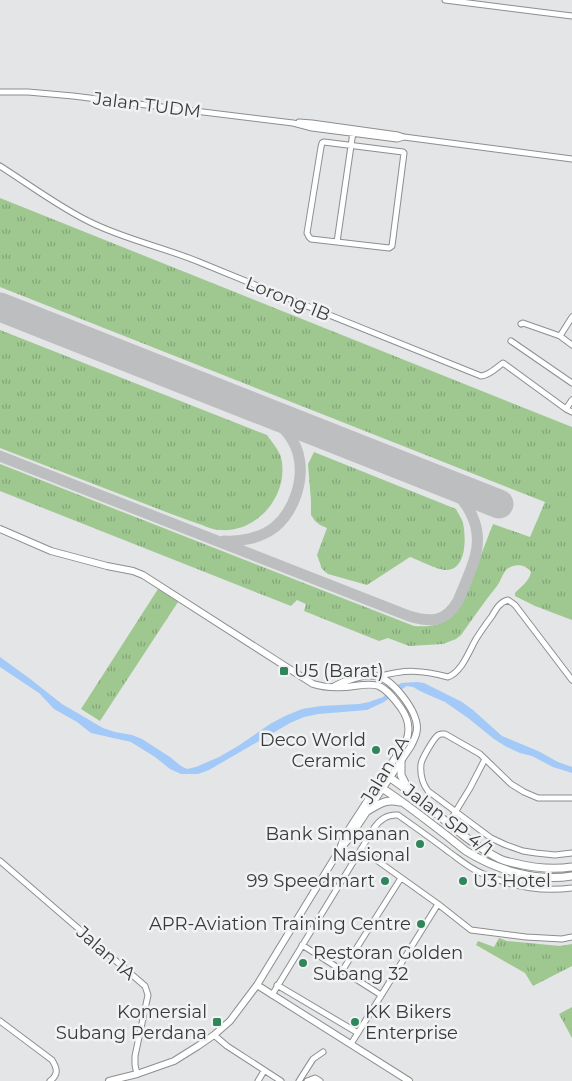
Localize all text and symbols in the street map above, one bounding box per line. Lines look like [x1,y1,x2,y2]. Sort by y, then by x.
street label: Jalan TUDM [91,87,202,123]
street label: Lorong 1B [242,272,334,326]
place label: U5 (Barat) [294,660,384,682]
marker: U5 (Barat) [278,665,290,677]
place label: Deco World Ceramic [260,729,366,772]
street label: Jalan 2A [356,732,414,809]
marker: Deco World Ceramic [370,744,382,756]
street label: Jalan SP 4/1 [398,779,497,861]
place label: Bank Simpanan Nasional [265,823,410,866]
marker: Bank Simpanan Nasional [414,838,426,850]
place label: 99 Speedmart [247,870,375,892]
place label: U3 Hotel [473,870,551,892]
marker: 99 Speedmart [379,875,391,887]
marker: U3 Hotel [457,875,469,887]
place label: APR-Aviation Training Centre [149,913,411,935]
marker: APR-Aviation Training Centre [415,918,427,930]
street label: Jalan 1A [71,921,140,985]
place label: Restoran Golden Subang 32 [313,942,463,985]
marker: Restoran Golden Subang 32 [297,957,309,969]
place label: Komersial Subang Perdana [56,1001,207,1044]
place label: KK Bikers Enterprise [365,1001,458,1044]
marker: Komersial Subang Perdana [211,1016,223,1028]
marker: KK Bikers Enterprise [349,1016,361,1028]

